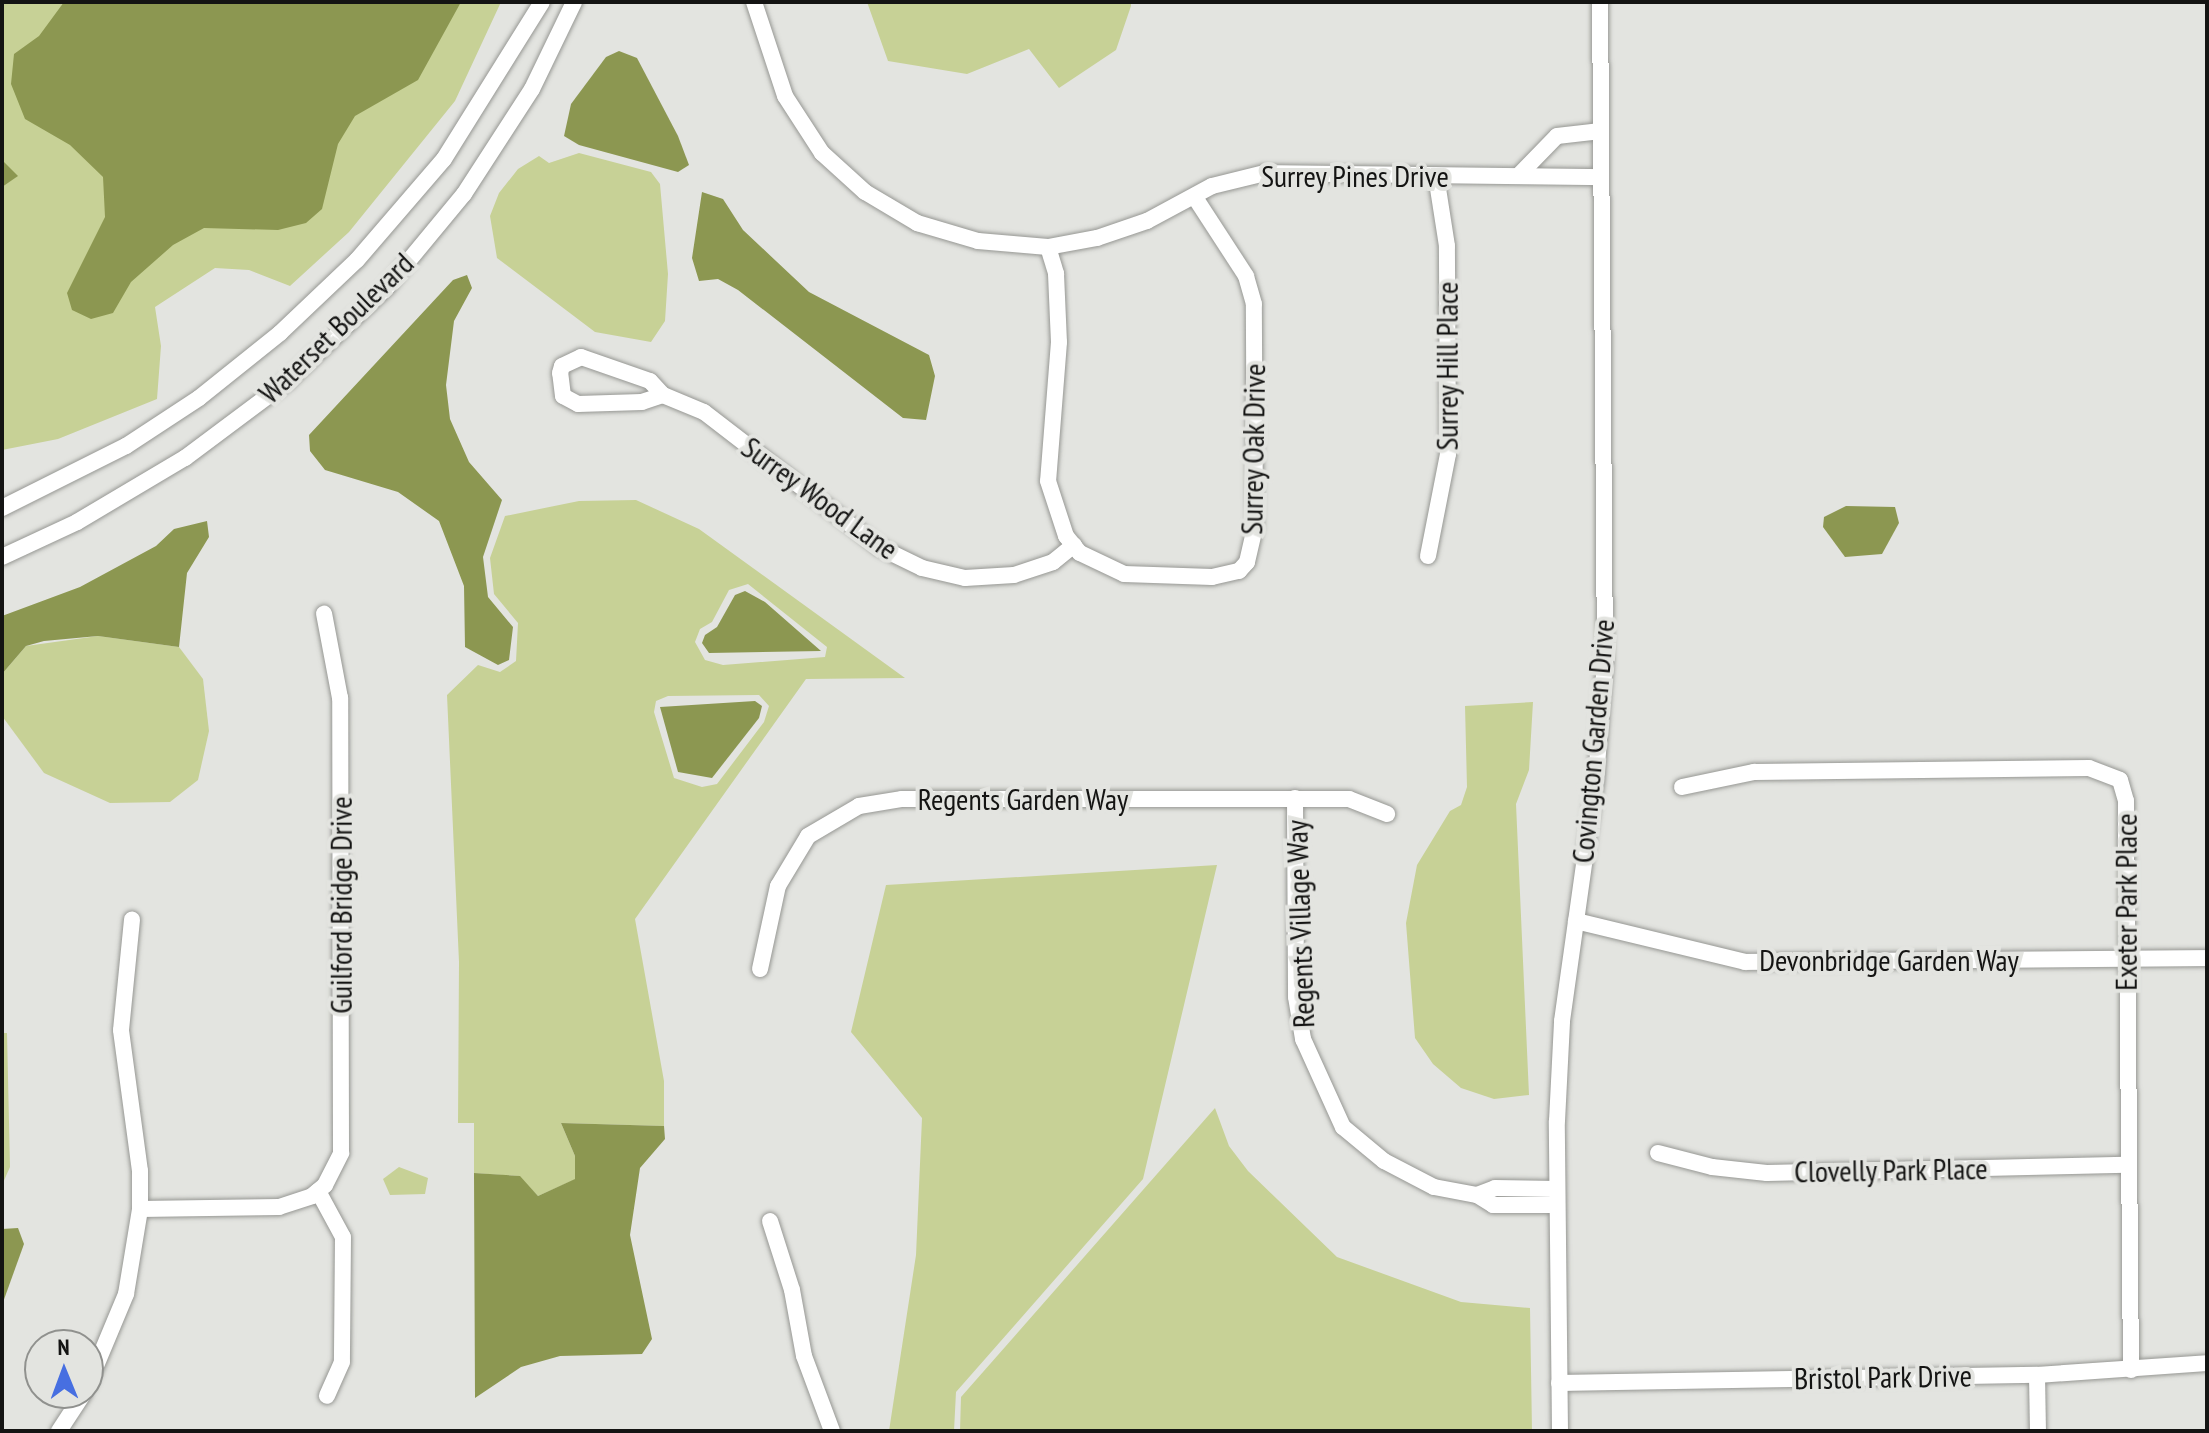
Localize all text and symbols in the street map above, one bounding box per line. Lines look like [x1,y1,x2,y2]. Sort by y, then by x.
street label: Surrey Pines Drive [1261,158,1449,194]
street label: Waterset Boulevard [251,245,421,411]
street label: Surrey Hill Place [1429,281,1465,451]
street label: Surrey Oak Drive [1233,362,1273,536]
street label: Surrey Wood Lane [734,429,906,567]
street label: Covington Garden Drive [1564,618,1622,864]
street label: Regents Garden Way [918,781,1128,817]
street label: Guilford Bridge Drive [323,796,359,1014]
street label: Exeter Park Place [2108,813,2144,991]
street label: Regents Village Way [1278,819,1322,1029]
street label: Devonbridge Garden Way [1759,942,2019,978]
street label: Clovelly Park Place [1793,1150,1989,1190]
north arrow [24,1329,104,1409]
text: N [57,1333,70,1361]
street label: Bristol Park Drive [1793,1357,1973,1397]

